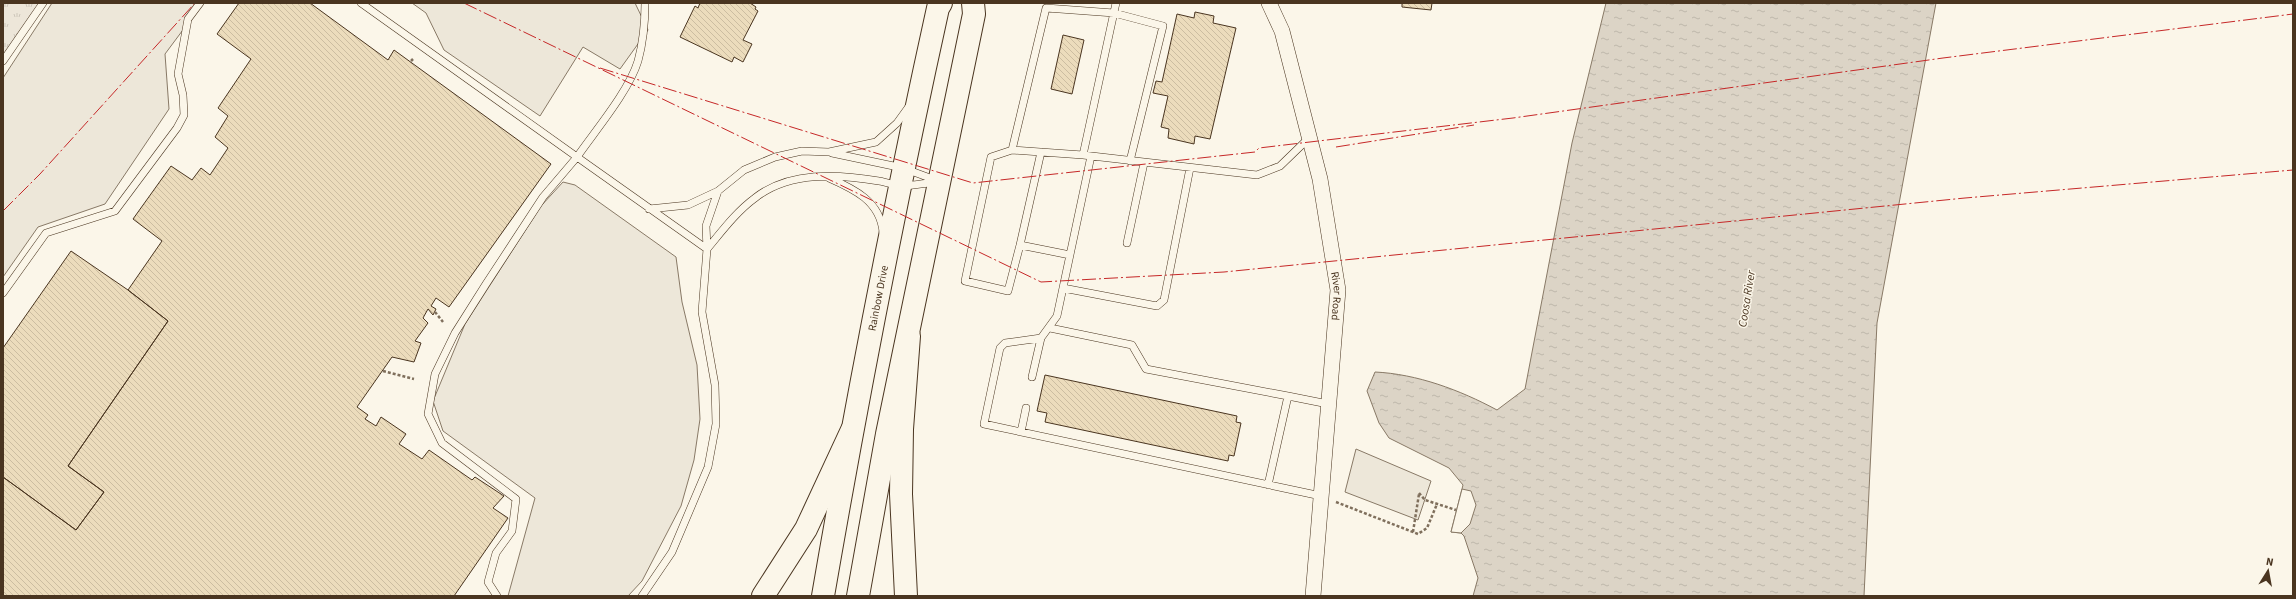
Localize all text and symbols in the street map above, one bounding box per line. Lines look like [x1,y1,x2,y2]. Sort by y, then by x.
street label: Rainbow Drive [864,263,892,332]
water label: Coosa River [1734,268,1760,329]
street label: River Road [1328,270,1346,321]
north arrow [2248,551,2288,591]
text: N [2265,554,2275,570]

